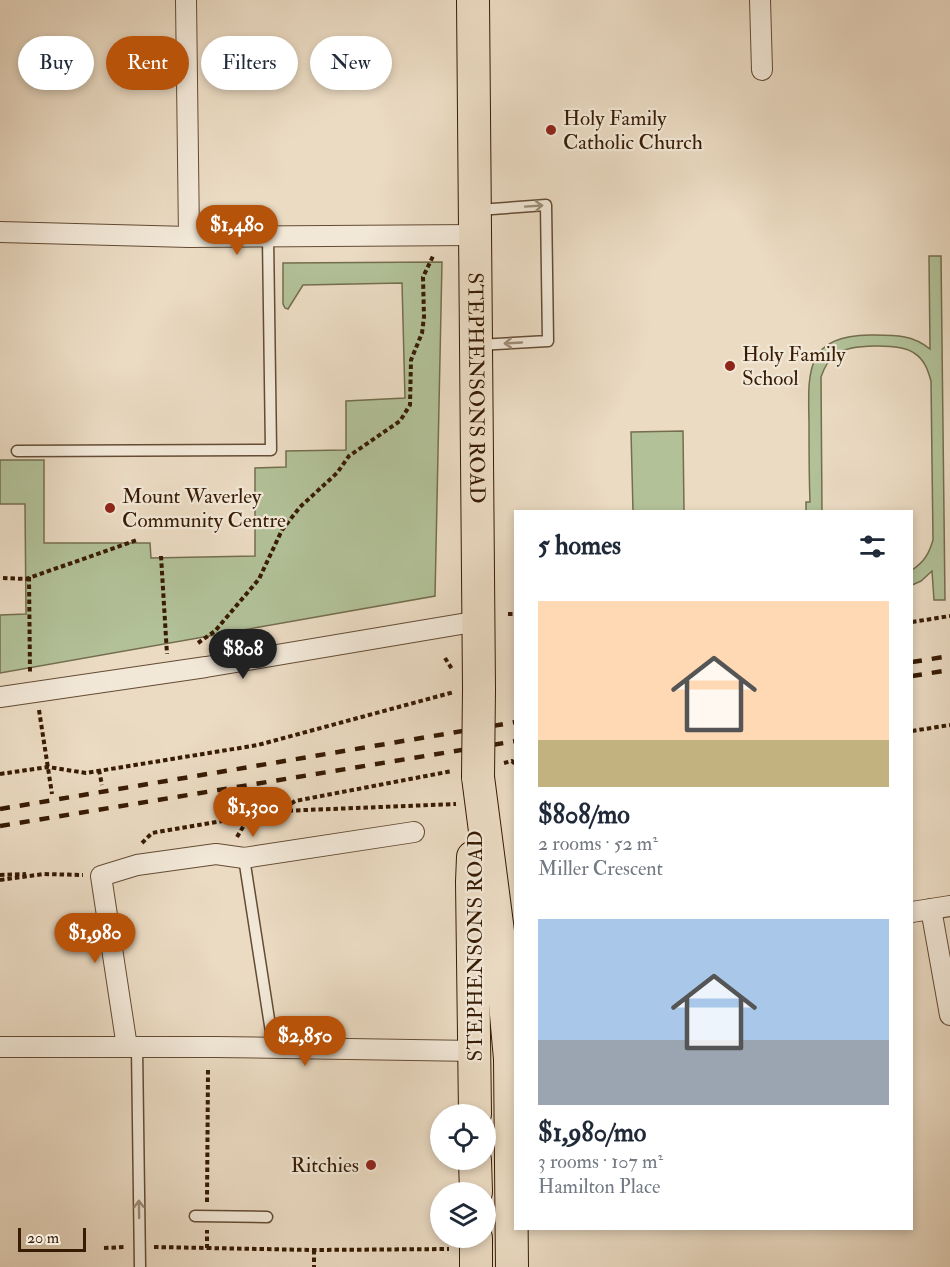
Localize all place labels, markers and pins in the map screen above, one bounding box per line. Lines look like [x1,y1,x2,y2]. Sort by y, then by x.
place label: Holy Family Catholic Church [563,105,703,156]
marker: Holy Family Catholic Church [544,123,558,137]
pin: $1,480 [188,205,286,256]
place label: Holy Family School [742,341,846,392]
marker: Holy Family School [723,359,737,373]
place label: Mount Waverley Community Centre [122,483,286,534]
marker: Mount Waverley Community Centre [103,501,117,515]
pin: $808 [207,629,279,680]
pin: $1,300 [204,787,302,838]
pin: $1,980 [46,913,144,964]
pin: $2,850 [256,1016,354,1067]
place label: Ritchies [291,1152,359,1179]
marker: Ritchies [364,1158,378,1172]

